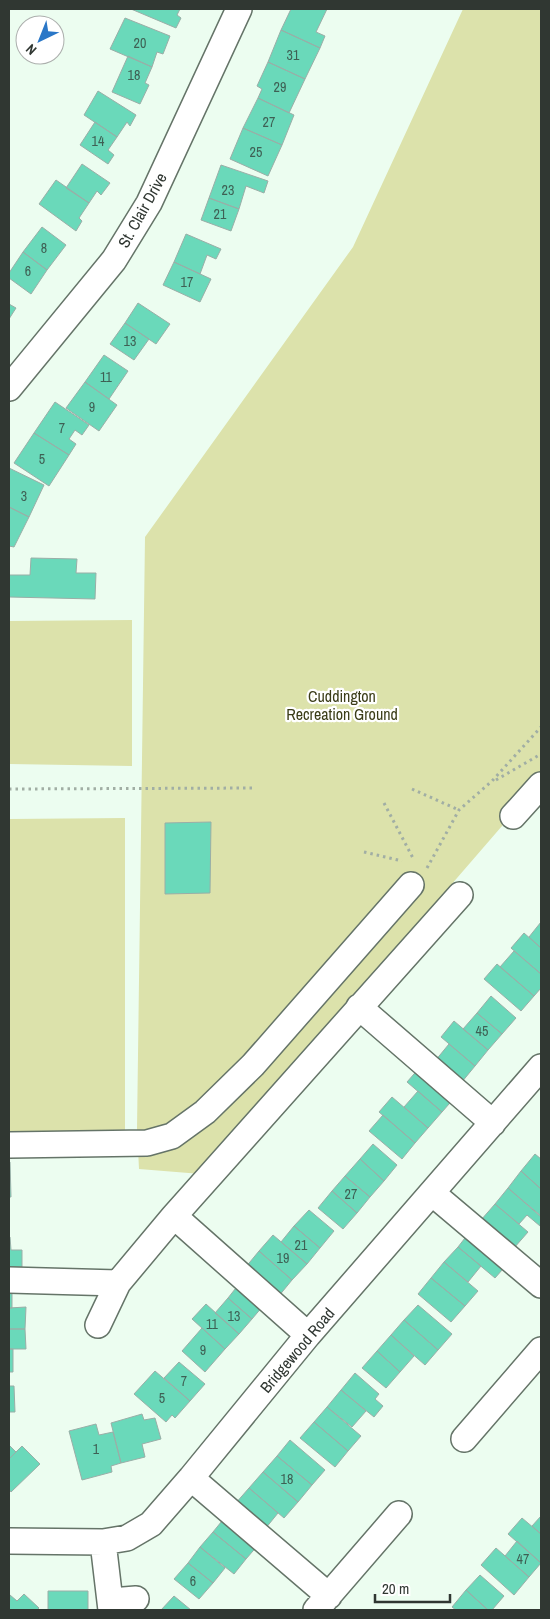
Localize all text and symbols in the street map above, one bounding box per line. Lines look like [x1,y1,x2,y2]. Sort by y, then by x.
north arrow [15,15,65,65]
house number: 20 [134,34,146,52]
text: N [22,40,40,59]
house number: 31 [287,46,300,64]
house number: 18 [128,66,140,84]
house number: 29 [274,78,286,96]
house number: 27 [263,113,275,131]
house number: 14 [92,132,105,150]
house number: 25 [250,143,262,161]
street label: St. Clair Drive [112,169,172,251]
house number: 23 [222,181,234,199]
house number: 21 [214,205,227,223]
house number: 8 [41,239,47,257]
house number: 6 [25,262,31,280]
house number: 17 [181,273,193,291]
house number: 13 [124,332,136,350]
house number: 11 [100,368,113,386]
house number: 9 [89,398,95,416]
house number: 7 [59,419,65,437]
house number: 5 [39,450,45,468]
house number: 3 [21,487,27,505]
park label: Cuddington Recreation Ground [286,685,398,725]
house number: 45 [476,1022,488,1040]
house number: 27 [345,1185,357,1203]
house number: 21 [295,1236,308,1254]
house number: 19 [277,1249,289,1267]
street label: Bridgewood Road [255,1303,339,1397]
house number: 13 [228,1307,240,1325]
house number: 11 [206,1315,219,1333]
house number: 9 [200,1341,206,1359]
house number: 7 [181,1372,187,1390]
house number: 5 [159,1389,165,1407]
house number: 1 [93,1440,100,1458]
house number: 18 [281,1470,293,1488]
house number: 47 [517,1550,529,1568]
house number: 6 [190,1572,196,1590]
scale bar [375,1572,450,1604]
text: 20 m [382,1578,409,1599]

